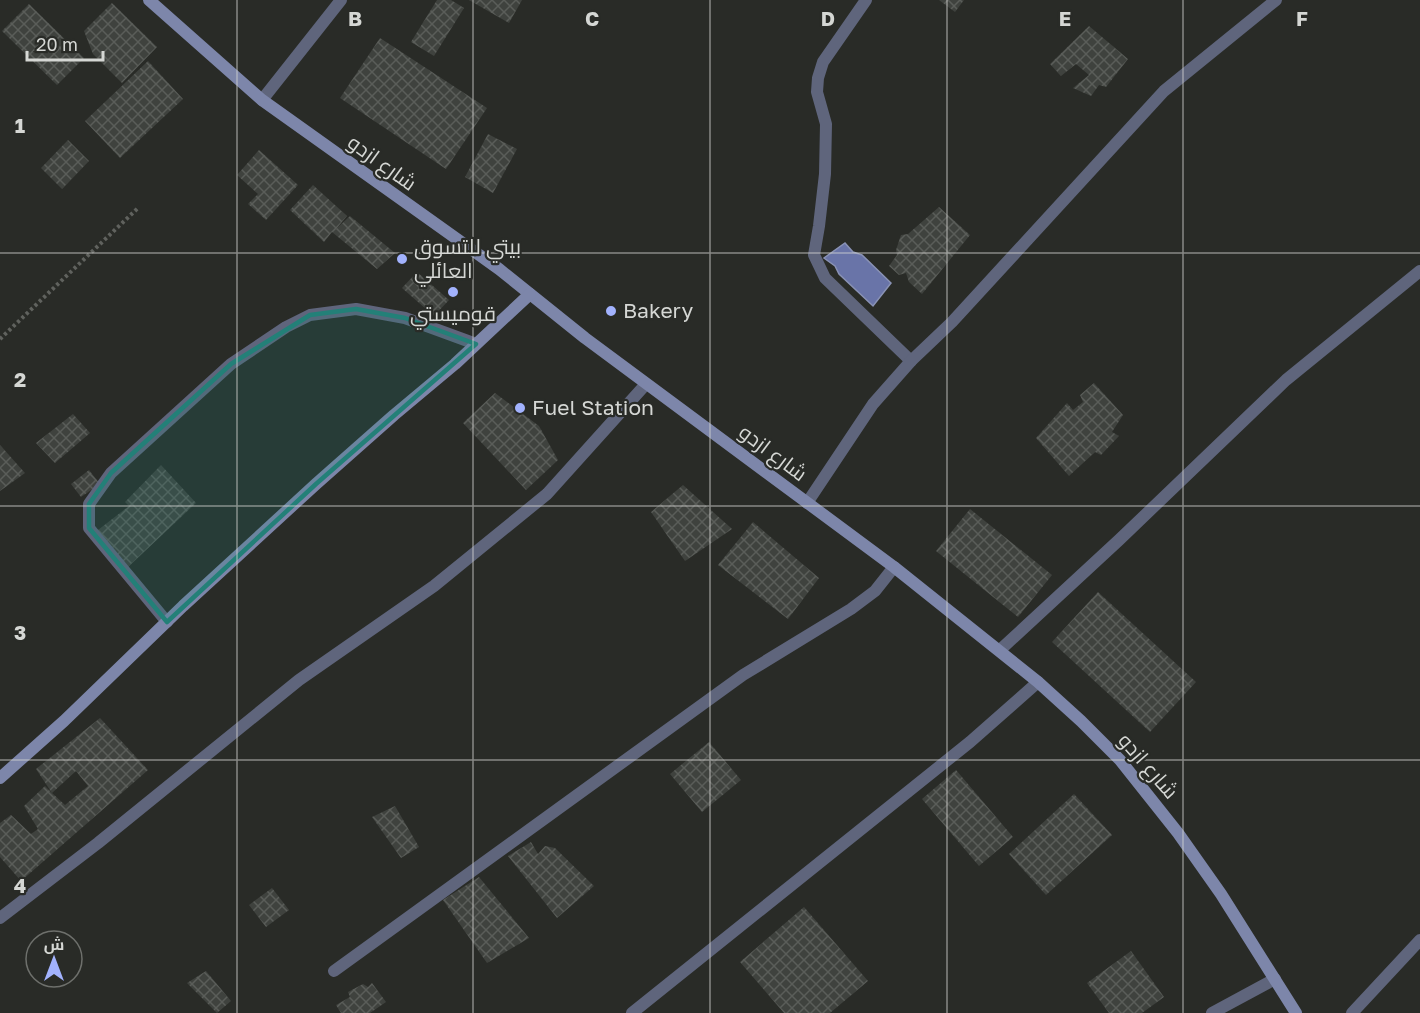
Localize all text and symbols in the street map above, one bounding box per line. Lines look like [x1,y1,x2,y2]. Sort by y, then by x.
text: B [348,6,362,30]
text: C [585,6,599,30]
text: D [821,6,835,30]
text: E [1059,6,1071,30]
text: F [1296,6,1308,30]
scale bar [27,24,104,62]
text: 20 m [36,33,78,55]
text: 1 [15,113,25,137]
street label: شارع ازدو [342,129,422,197]
place label: بيتي للتسوق العائلي [414,233,521,287]
marker: بيتي للتسوق العائلي [395,252,409,266]
marker: قوميستي [446,285,460,299]
place label: Bakery [623,297,693,323]
place label: قوميستي [410,300,496,330]
marker: Bakery [604,304,618,318]
text: 2 [14,367,26,391]
place label: Fuel Station [532,394,654,420]
marker: Fuel Station [513,401,527,415]
street label: شارع ازدو [733,418,813,488]
text: 3 [14,620,26,644]
street label: شارع ازدو [1112,727,1184,805]
text: 4 [14,873,26,897]
north arrow [24,929,84,989]
text: ش [44,934,64,954]

